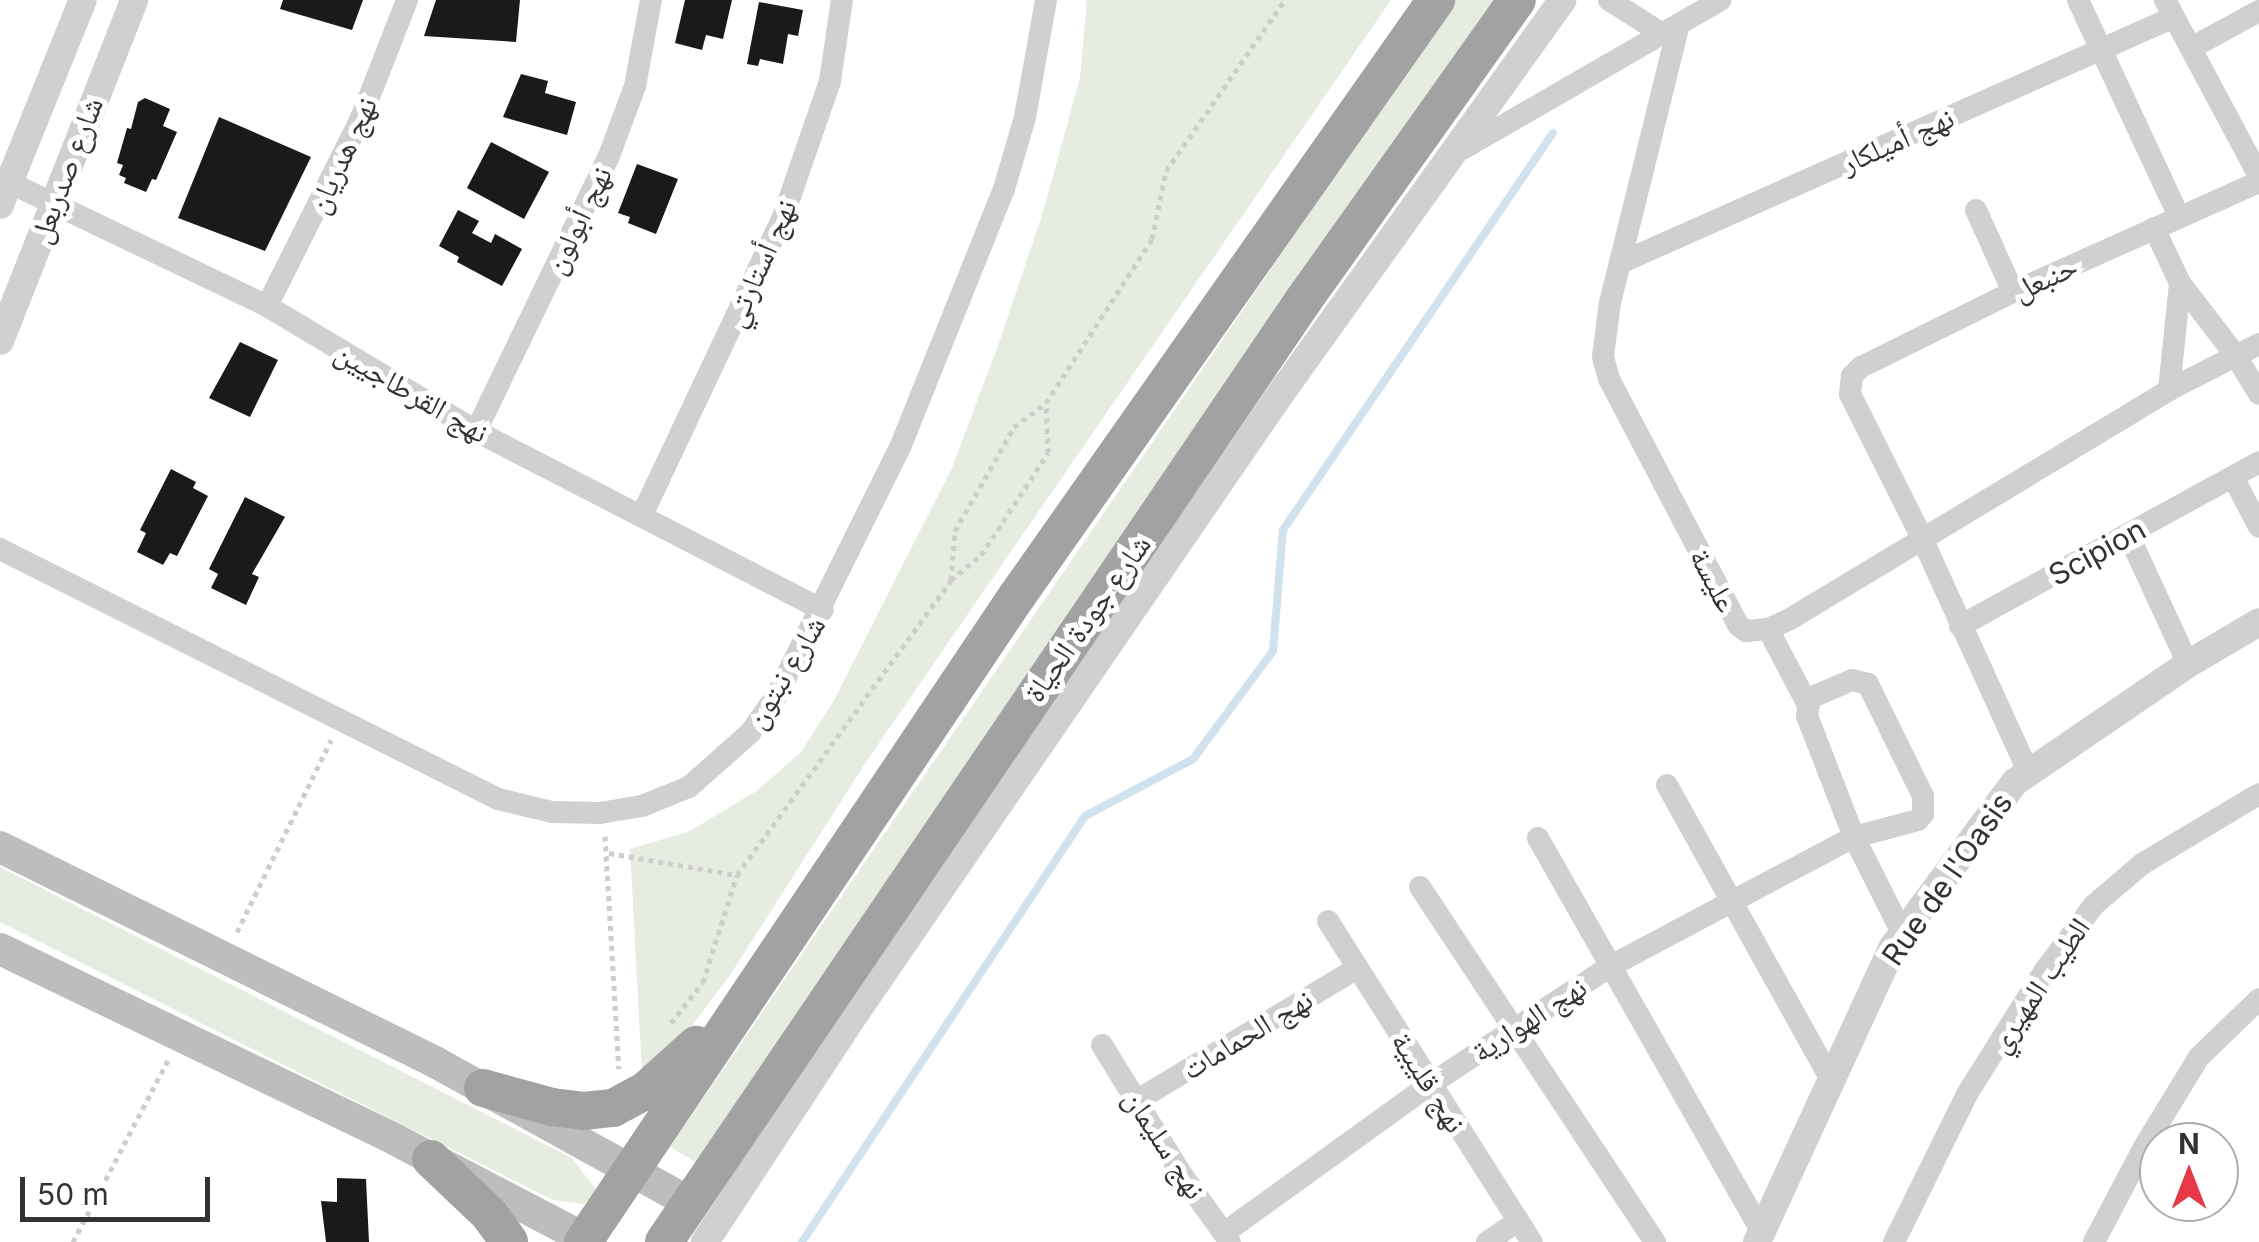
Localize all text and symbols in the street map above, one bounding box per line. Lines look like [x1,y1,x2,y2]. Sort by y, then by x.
street label: نهج هدريان [299,91,385,219]
street label: شارع صدربعل [22,92,110,248]
street label: نهج أميلكار [1835,99,1959,181]
street label: نهج أبولون [537,160,619,280]
street label: نهج أستارتي [716,194,804,332]
street label: حنبعل [2007,248,2083,308]
street label: نهج القرطاجيين [329,334,495,450]
street label: Scipion [2042,511,2152,593]
street label: شارع جودة الحياة [1016,527,1158,709]
street label: عليسة [1682,542,1746,618]
street label: شارع نبتون [737,609,833,735]
street label: Rue de l'Oasis [1874,786,2020,972]
street label: الطيب المهيري [1981,911,2097,1059]
street label: نهج الهوارية [1465,969,1593,1069]
street label: نهج الحمامات [1175,981,1319,1087]
street label: نهج قليبية [1384,1025,1474,1139]
street label: نهج سليمان [1116,1082,1214,1206]
north arrow [2139,1122,2239,1222]
text: N [2178,1127,2200,1161]
scale bar [25,1157,215,1219]
text: 50 m [37,1176,109,1212]

